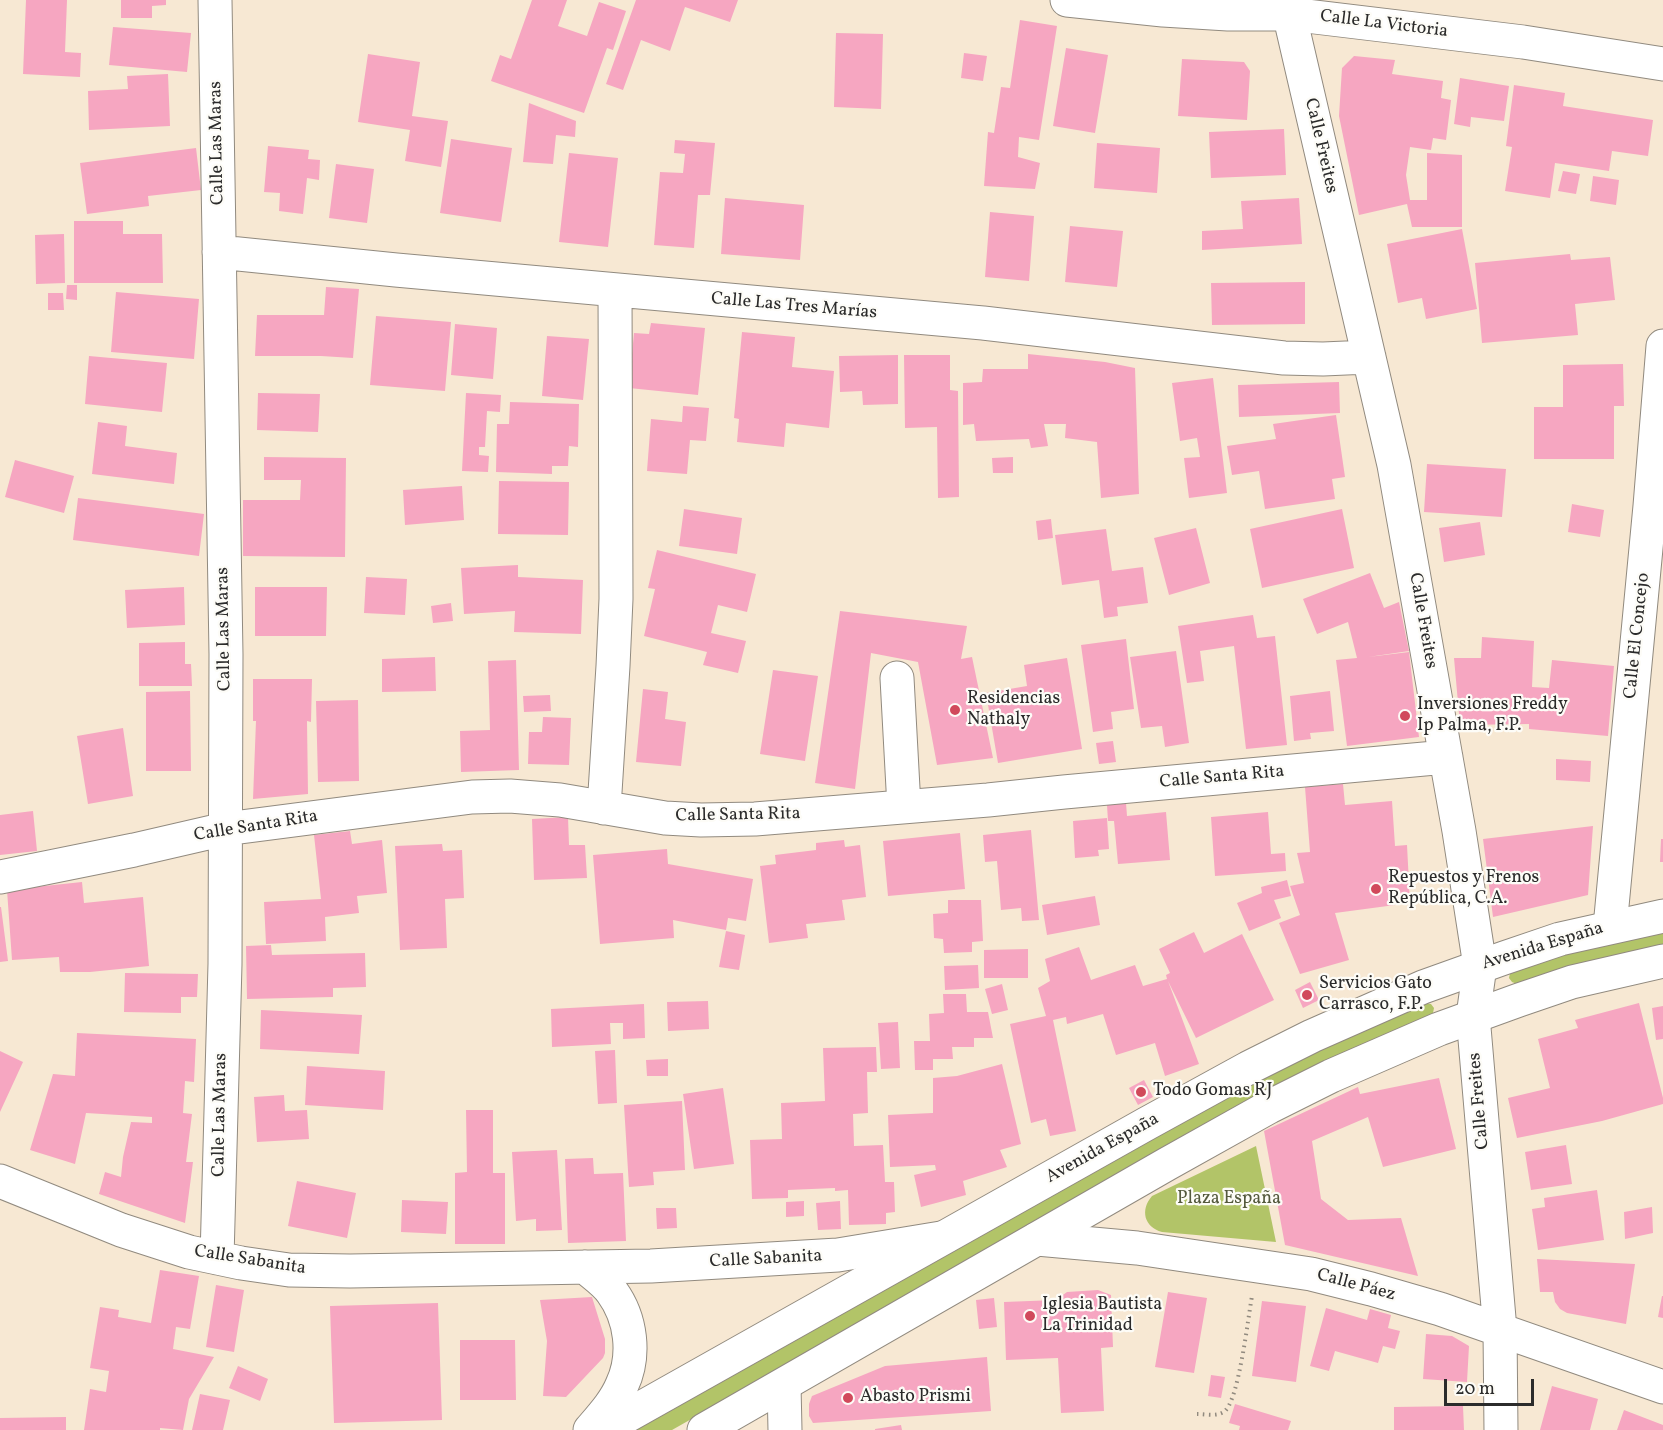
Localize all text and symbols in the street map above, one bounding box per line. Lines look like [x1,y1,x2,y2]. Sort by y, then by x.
street label: Calle La Victoria [1319,6,1449,44]
street label: Calle Las Maras [206,81,230,205]
street label: Calle Freites [1299,96,1341,196]
street label: Calle Las Tres Marías [710,289,878,325]
street label: Calle Las Maras [213,567,237,691]
street label: Calle Freites [1403,571,1441,671]
street label: Calle El Concejo [1621,572,1655,700]
place label: Residencias Nathaly [967,689,1060,732]
place label: Inversiones Freddy Ip Palma, F.P. [1417,695,1568,738]
marker: Residencias Nathaly [948,703,962,717]
marker: Inversiones Freddy Ip Palma, F.P. [1398,709,1412,723]
street label: Calle Santa Rita [1159,762,1285,794]
street label: Calle Santa Rita [675,804,801,828]
street label: Calle Santa Rita [193,807,319,847]
place label: Repuestos y Frenos República, C.A. [1388,868,1539,910]
marker: Repuestos y Frenos República, C.A. [1369,882,1383,896]
street label: Avenida España [1480,918,1606,976]
place label: Servicios Gato Carrasco, F.P. [1319,974,1432,1016]
marker: Servicios Gato Carrasco, F.P. [1300,988,1314,1002]
street label: Calle Freites [1465,1052,1495,1150]
street label: Calle Las Maras [209,1053,233,1177]
place label: Todo Gomas RJ [1153,1081,1272,1103]
marker: Todo Gomas RJ [1134,1085,1148,1099]
street label: Avenida España [1043,1109,1163,1189]
park label: Plaza España [1177,1189,1281,1211]
street label: Calle Sabanita [193,1242,307,1280]
street label: Calle Sabanita [709,1246,823,1274]
street label: Calle Páez [1314,1265,1398,1307]
place label: Iglesia Bautista La Trinidad [1042,1295,1162,1338]
marker: Iglesia Bautista La Trinidad [1023,1309,1037,1323]
scale bar [1447,1367,1537,1405]
text: 20 m [1455,1377,1495,1402]
place label: Abasto Prismi [860,1387,971,1409]
marker: Abasto Prismi [841,1391,855,1405]

